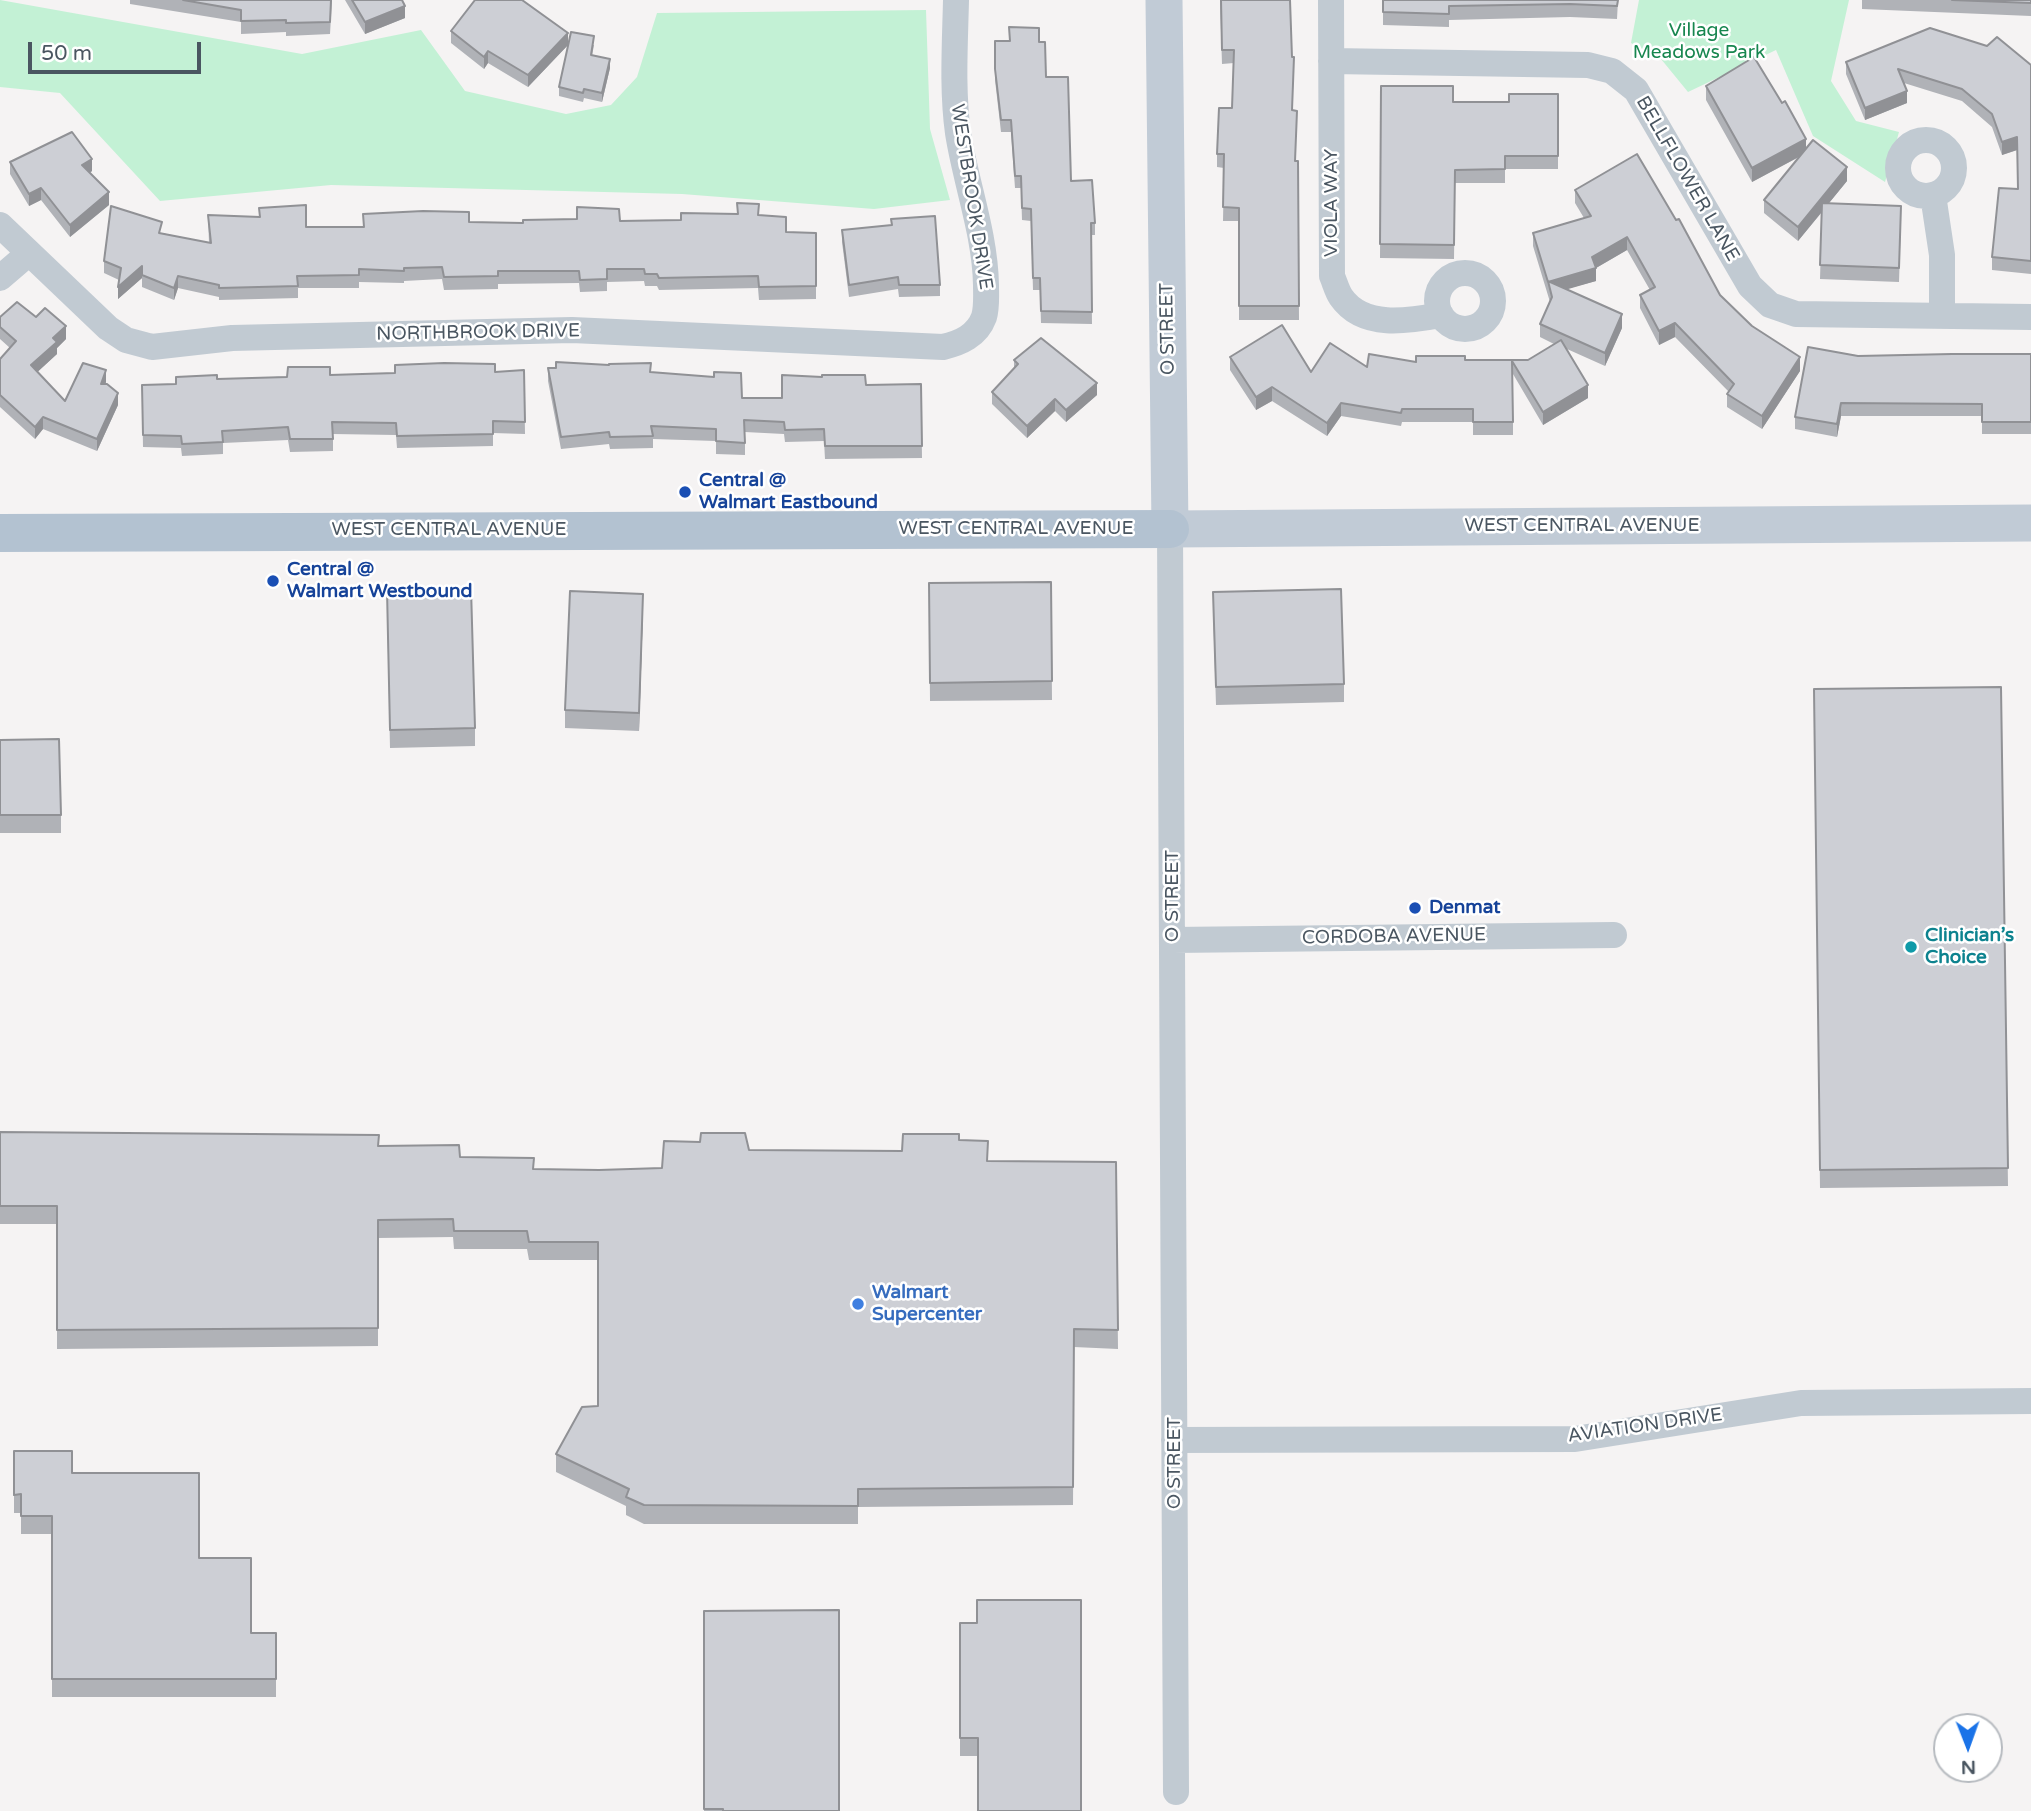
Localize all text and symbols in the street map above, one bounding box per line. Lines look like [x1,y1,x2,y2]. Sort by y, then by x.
park label: Village Meadows Park [1633,20,1765,64]
scale bar [32,28,205,72]
text: 50 m [41,41,92,66]
street label: BELLFLOWER LANE [1630,92,1744,266]
street label: WESTBROOK DRIVE [945,103,997,291]
street label: VIOLA WAY [1321,149,1343,257]
street label: O STREET [1156,283,1180,375]
street label: NORTHBROOK DRIVE [376,320,580,346]
place label: Central @ Walmart Eastbound [699,470,878,514]
marker: Central @ Walmart Eastbound [677,484,693,500]
street label: WEST CENTRAL AVENUE [1464,515,1700,537]
street label: WEST CENTRAL AVENUE [898,518,1134,540]
street label: WEST CENTRAL AVENUE [331,519,567,541]
place label: Central @ Walmart Westbound [287,559,473,603]
marker: Central @ Walmart Westbound [265,573,281,589]
street label: O STREET [1162,850,1184,942]
place label: Denmat [1429,897,1500,919]
marker: Denmat [1407,900,1423,916]
street label: CORDOBA AVENUE [1302,924,1486,950]
place label: Clinician’s Choice [1925,925,2014,969]
marker: Clinician’s Choice [1903,939,1919,955]
place label: Walmart Supercenter [872,1282,982,1326]
marker: Walmart Supercenter [850,1296,866,1312]
street label: AVIATION DRIVE [1566,1404,1724,1448]
street label: O STREET [1164,1417,1186,1509]
north arrow [1933,1713,2003,1783]
text: N [1961,1756,1976,1778]

